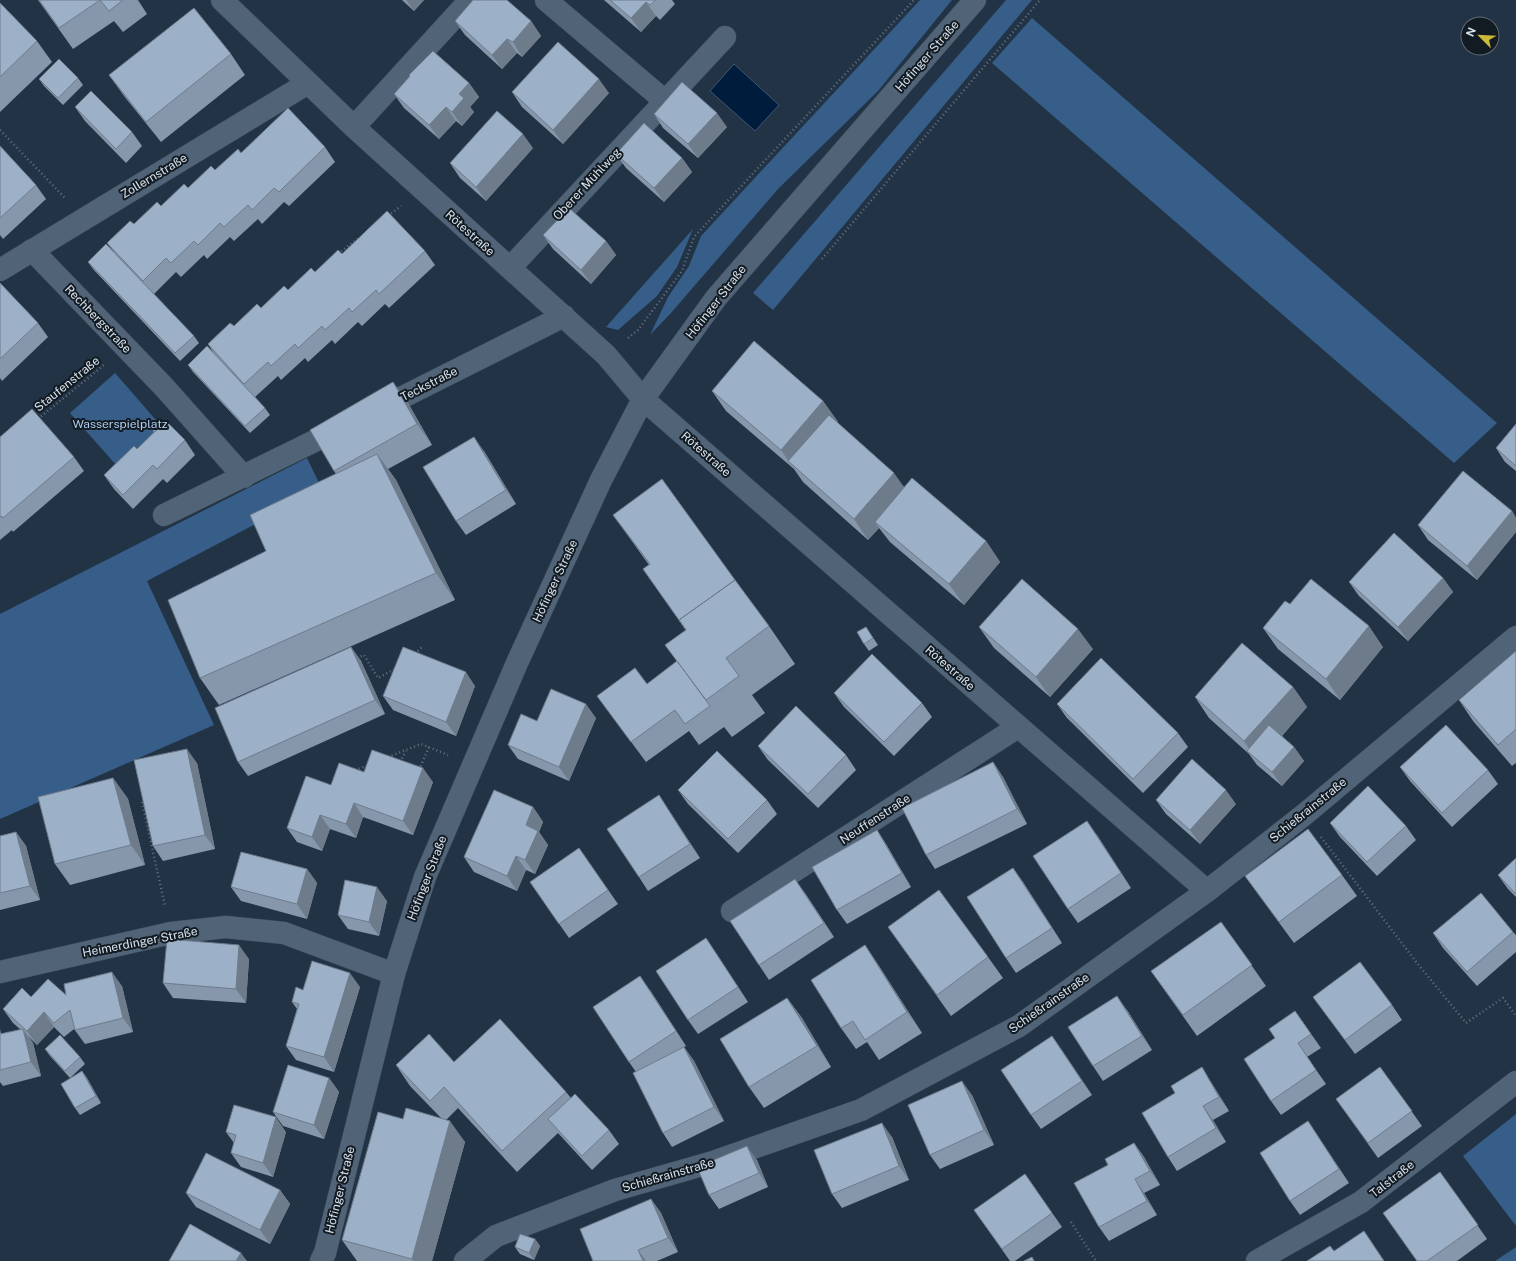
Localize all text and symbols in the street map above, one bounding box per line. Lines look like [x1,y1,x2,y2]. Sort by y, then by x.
north arrow [1460,16,1500,56]
street label: Höfinger Straße [892,17,962,94]
text: N [1464,26,1478,38]
street label: Oberer Mühlweg [550,145,624,223]
street label: Zollernstraße [118,151,190,201]
street label: Rötestraße [443,207,498,259]
street label: Höfinger Straße [683,262,749,342]
street label: Rechbergstraße [62,282,134,356]
street label: Staufenstraße [32,353,103,415]
street label: Teckstraße [398,364,460,404]
park label: Wasserspielplatz [72,417,168,431]
street label: Rötestraße [678,429,734,480]
street label: Höfinger Straße [530,537,580,625]
street label: Rötestraße [922,643,978,694]
street label: Schießrainstraße [1267,775,1349,845]
street label: Neuffenstraße [837,791,913,847]
street label: Höfinger Straße [404,834,450,922]
street label: Heimerdinger Straße [81,924,199,960]
street label: Schießrainstraße [1006,970,1092,1036]
street label: Höfinger Straße [322,1145,358,1235]
street label: Schießrainstraße [620,1155,716,1195]
street label: Talstraße [1367,1157,1417,1201]

